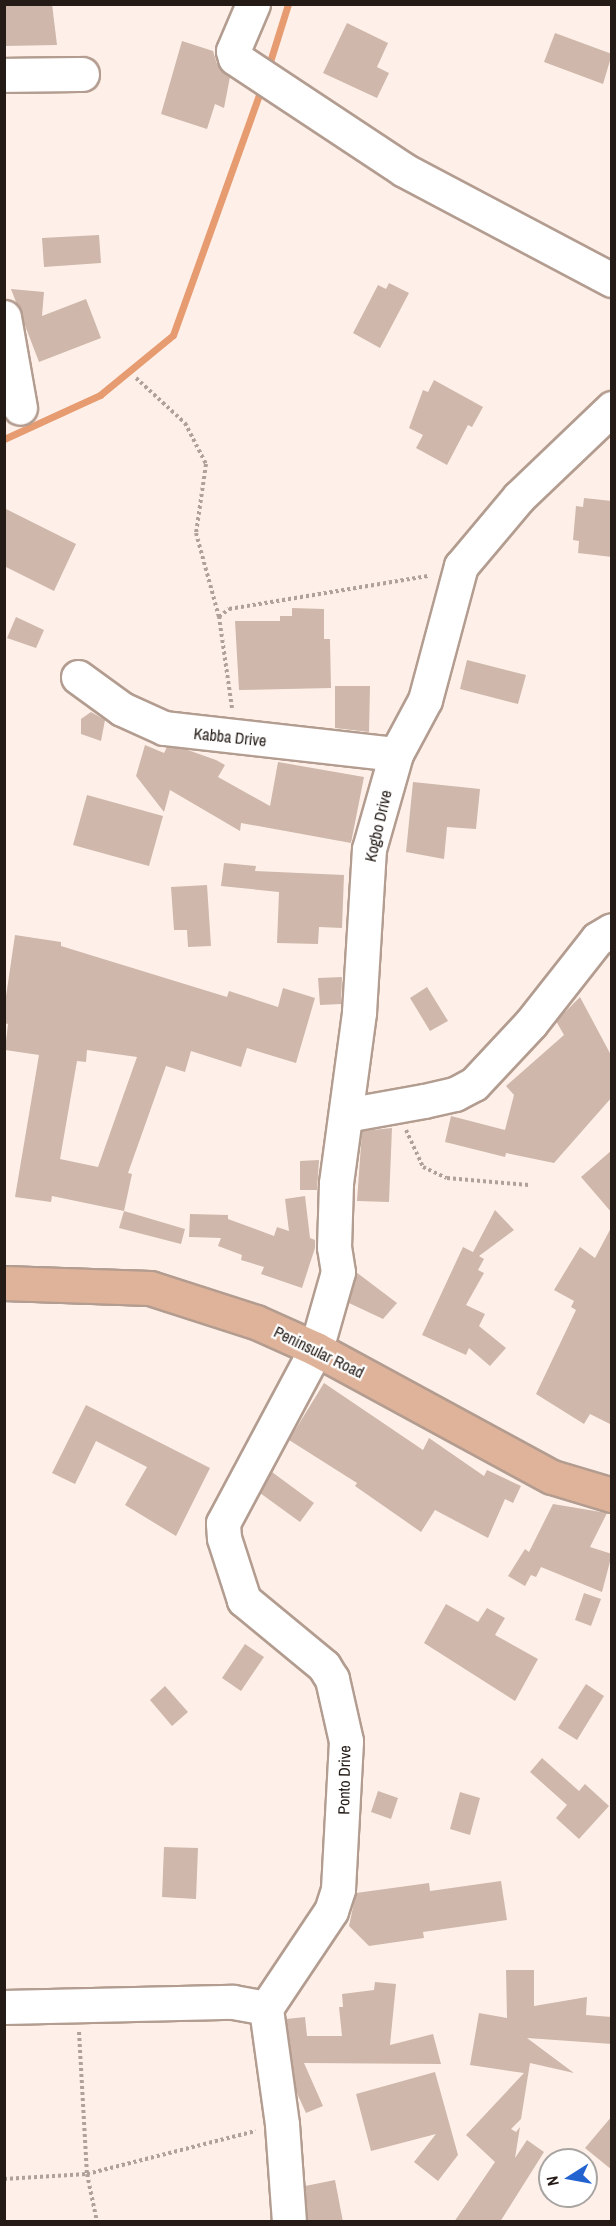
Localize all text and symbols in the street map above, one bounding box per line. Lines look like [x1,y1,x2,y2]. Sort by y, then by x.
street label: Kabba Drive [193,724,267,750]
street label: Kogbo Drive [360,788,396,864]
street label: Peninsular Road [271,1322,367,1382]
street label: Ponto Drive [334,1745,354,1815]
north arrow [538,2148,598,2208]
text: N [541,2174,564,2188]

